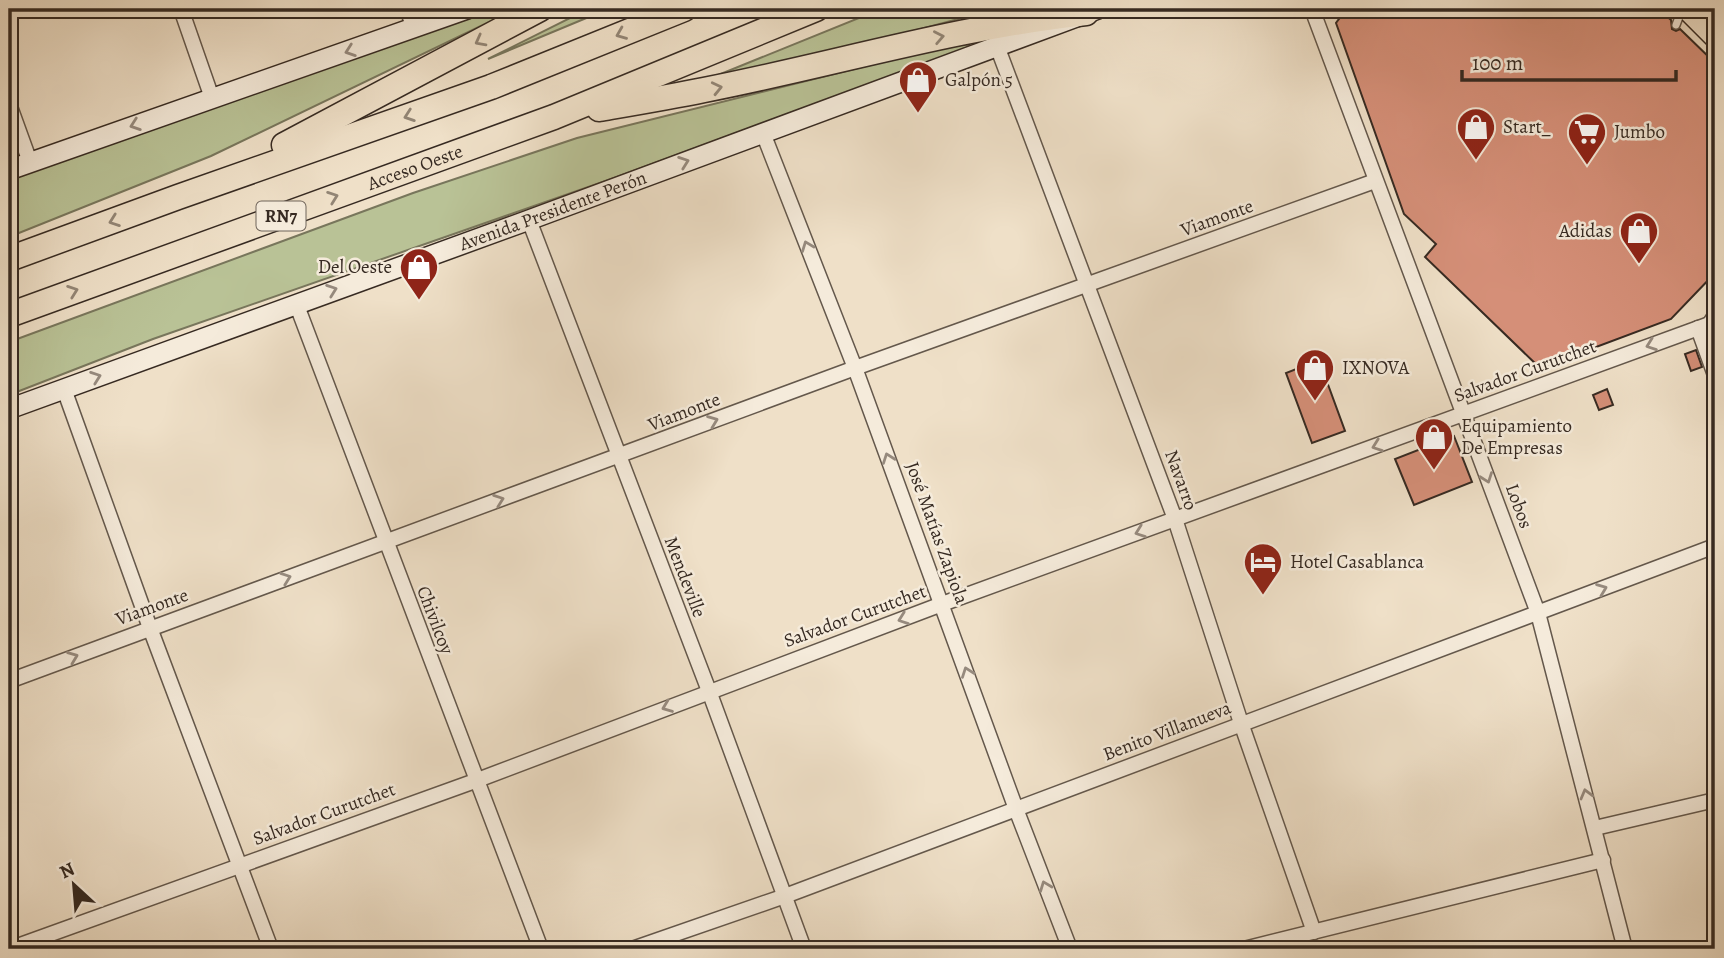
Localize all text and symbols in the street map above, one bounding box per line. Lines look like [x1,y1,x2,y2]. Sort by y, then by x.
one-way arrow [616,26,628,40]
one-way arrow [933,30,945,45]
one-way arrow [475,33,487,46]
scale bar [1462,38,1675,82]
one-way arrow [344,42,356,56]
text: 100 m [1472,49,1523,77]
shop icon: Galpón 5 [897,59,939,114]
place label: Galpón 5 [945,67,1013,93]
one-way arrow [711,81,723,96]
shop icon: Start_ [1455,106,1497,161]
one-way arrow [403,108,415,122]
supermarket icon: Jumbo [1566,111,1608,166]
place label: Start_ [1503,114,1551,140]
one-way arrow [129,117,141,131]
place label: Jumbo [1614,119,1665,145]
street label: Acceso Oeste [363,138,466,197]
one-way arrow [678,156,690,170]
street label: Avenida Presidente Perón [455,164,650,258]
one-way arrow [326,191,338,205]
street label: Viamonte [1176,193,1257,243]
road number: RN7 [256,202,306,230]
shop icon: Adidas [1618,210,1660,265]
one-way arrow [108,213,120,227]
place label: Adidas [1558,218,1612,244]
one-way arrow [802,240,816,252]
shop icon: Del Oeste [398,246,440,301]
place label: Del Oeste [318,254,392,280]
one-way arrow [326,284,338,298]
one-way arrow [66,286,78,300]
street label: Salvador Curutchet [1450,333,1600,409]
one-way arrow [1646,337,1658,351]
shop icon: IXNOVA [1294,347,1336,402]
place label: IXNOVA [1342,355,1410,381]
one-way arrow [89,371,101,385]
street label: Viamonte [643,386,724,438]
place label: Equipamiento De Empresas [1461,413,1572,461]
one-way arrow [706,416,718,430]
shop icon: Equipamiento De Empresas [1413,416,1455,471]
one-way arrow [1371,437,1383,451]
street label: Navarro [1158,446,1204,514]
one-way arrow [883,453,897,465]
street label: José Matías Zapiola [899,458,975,608]
one-way arrow [1479,471,1493,483]
street label: Lobos [1499,480,1539,532]
one-way arrow [493,494,505,508]
one-way arrow [1134,524,1146,538]
street label: Mendeville [658,533,712,621]
hotel icon: Hotel Casablanca [1242,541,1284,596]
place label: Hotel Casablanca [1290,549,1424,575]
one-way arrow [279,572,291,586]
street label: Salvador Curutchet [780,578,930,654]
street label: Viamonte [111,582,192,632]
street label: Chivilcoy [410,582,460,658]
one-way arrow [1595,583,1607,597]
one-way arrow [898,610,910,624]
one-way arrow [66,651,78,665]
one-way arrow [961,666,975,678]
street label: Benito Villanueva [1099,695,1235,767]
one-way arrow [662,699,674,713]
street label: Salvador Curutchet [249,776,399,852]
one-way arrow [1580,788,1594,800]
north arrow [38,850,108,920]
text: N [55,856,79,885]
one-way arrow [1039,880,1053,892]

